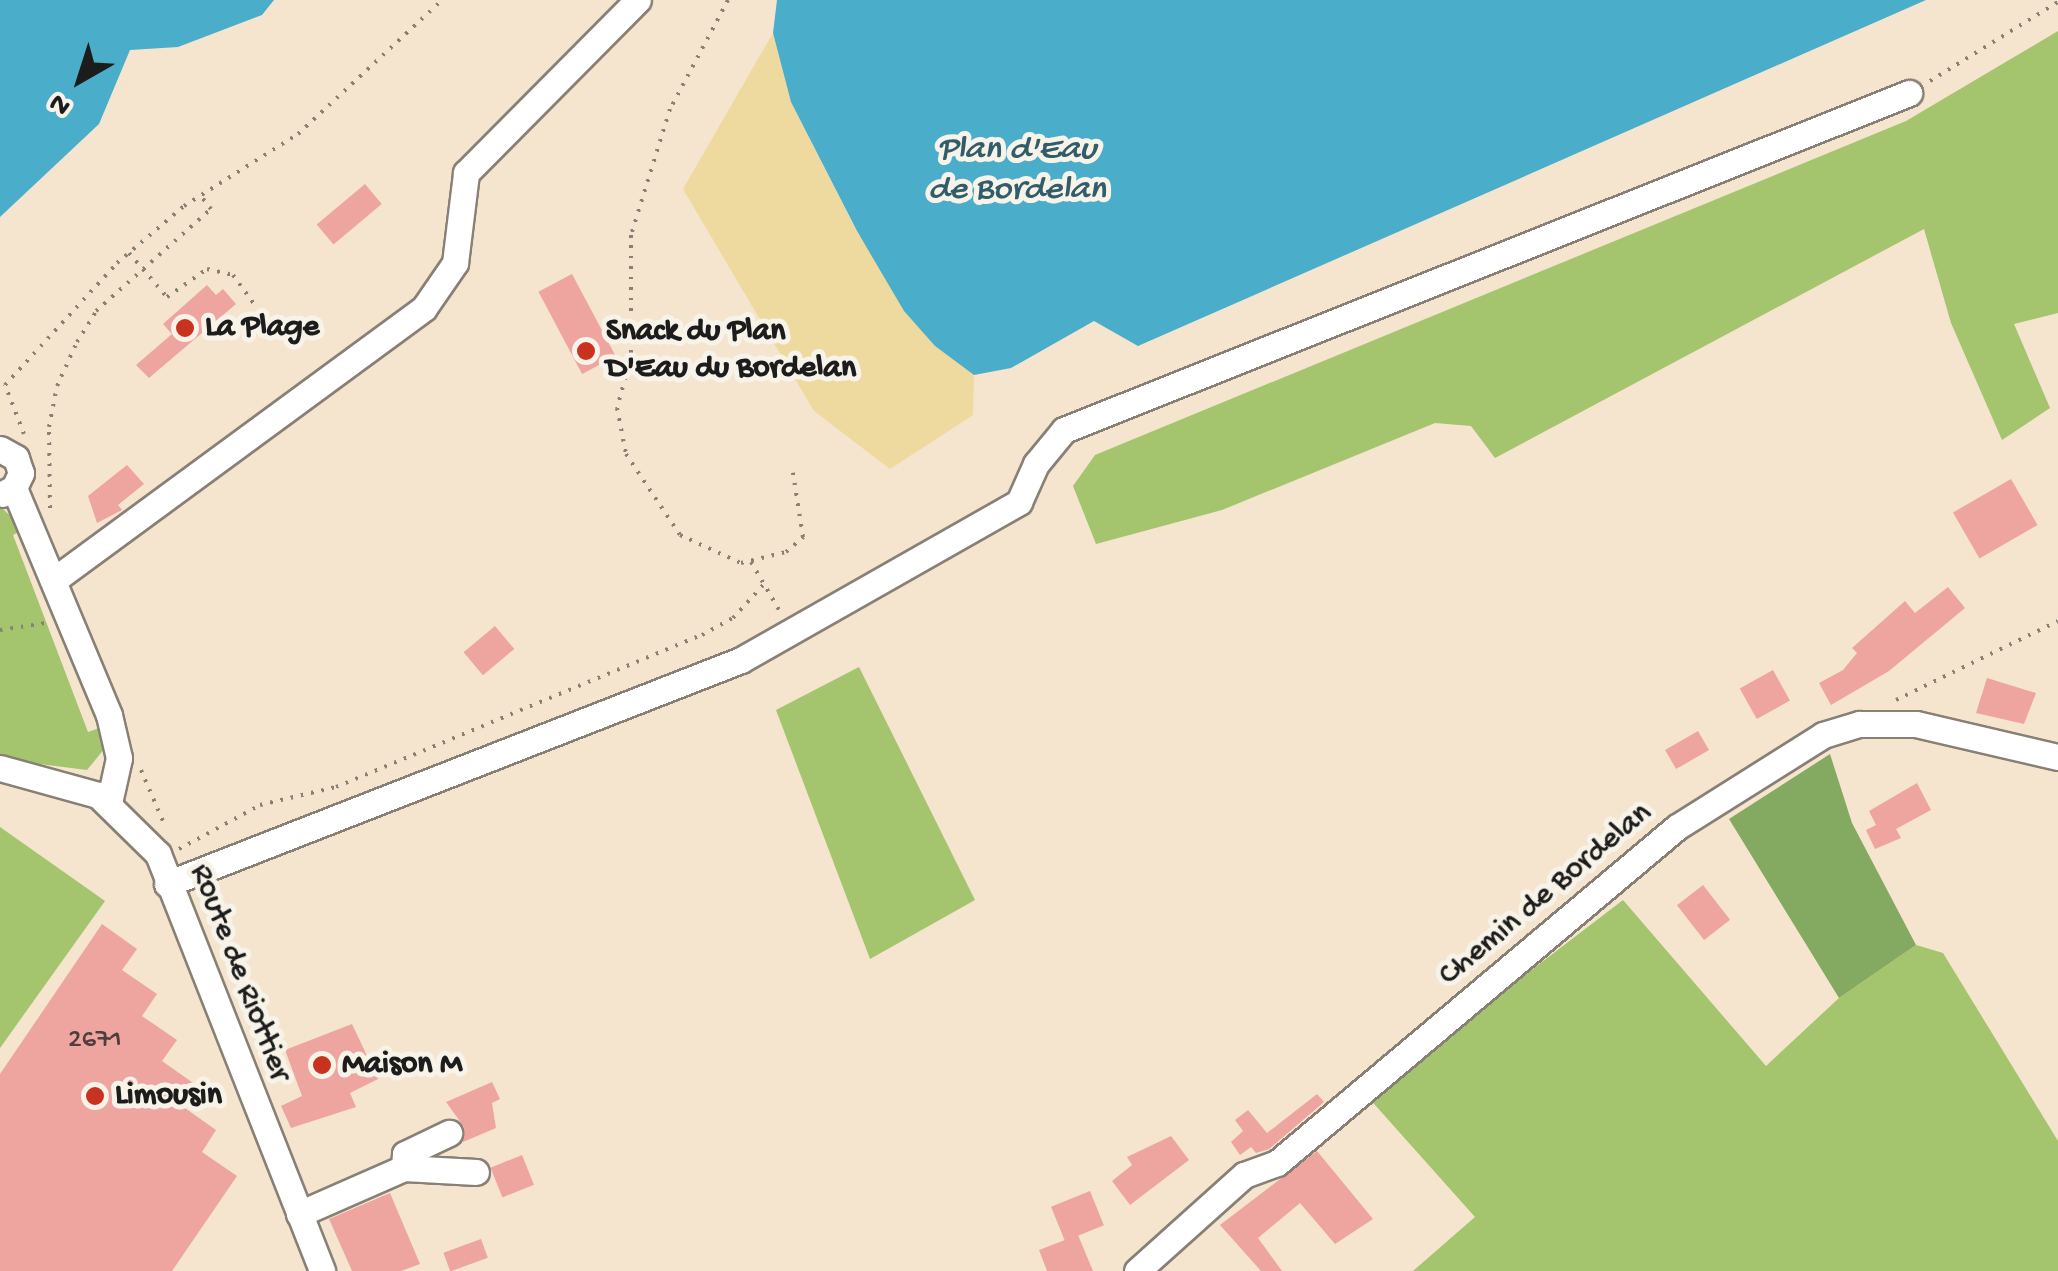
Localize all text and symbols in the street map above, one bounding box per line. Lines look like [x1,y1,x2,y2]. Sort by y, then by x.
north arrow [30,30,130,130]
text: N [43,85,78,122]
water label: Plan d'Eau de Bordelan [928,130,1106,212]
place label: La Plage [205,309,319,347]
place label: Snack du Plan D'Eau du Bordelan [606,314,856,389]
marker: La Plage [174,317,196,339]
marker: Snack du Plan D'Eau du Bordelan [575,340,597,362]
street label: Chemin de Bordelan [1432,795,1660,995]
street label: Route de Riottier [180,859,298,1087]
house number: 2671 [68,1024,122,1058]
place label: Maison M [342,1046,462,1084]
marker: Maison M [311,1054,333,1076]
place label: Limousin [115,1077,222,1115]
marker: Limousin [84,1085,106,1107]

